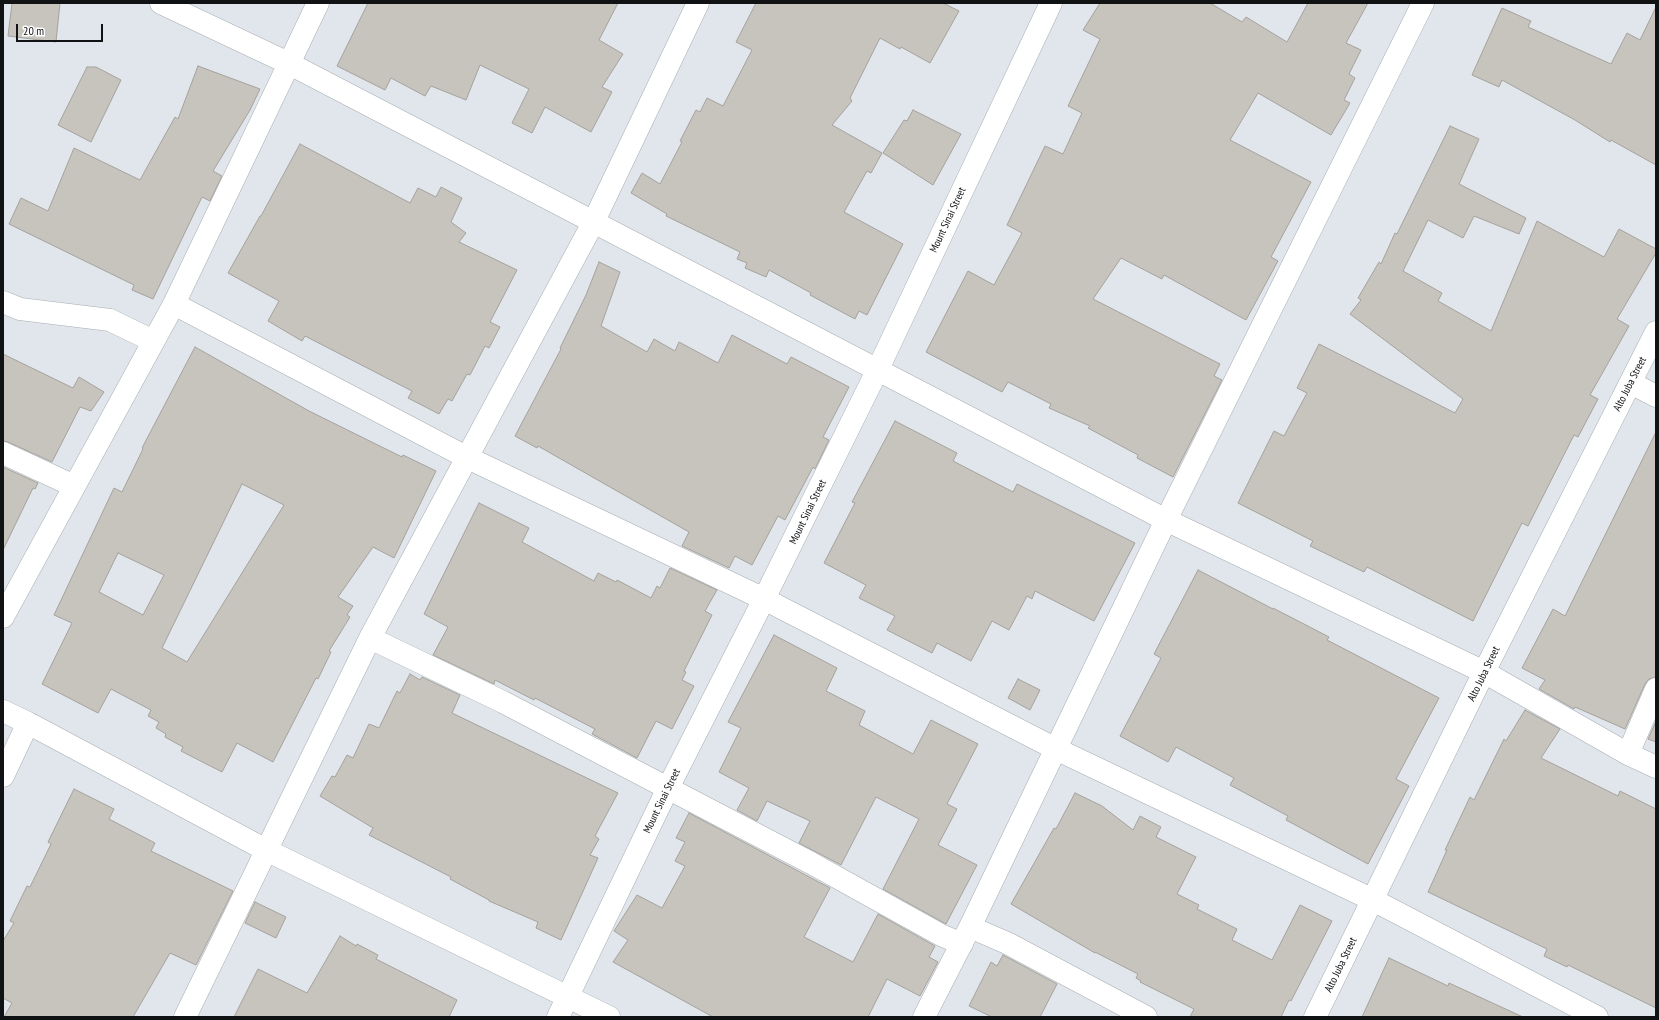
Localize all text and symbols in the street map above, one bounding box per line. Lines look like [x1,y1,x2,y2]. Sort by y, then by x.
scale bar [18,16,105,42]
text: 20 m [23,23,44,38]
street label: Mount Sinai Street [927,185,969,255]
street label: Alto Juba Street [1611,355,1649,413]
street label: Mount Sinai Street [787,477,829,547]
street label: Alto Juba Street [1465,644,1503,704]
street label: Mount Sinai Street [641,766,683,836]
street label: Alto Juba Street [1322,935,1360,995]

